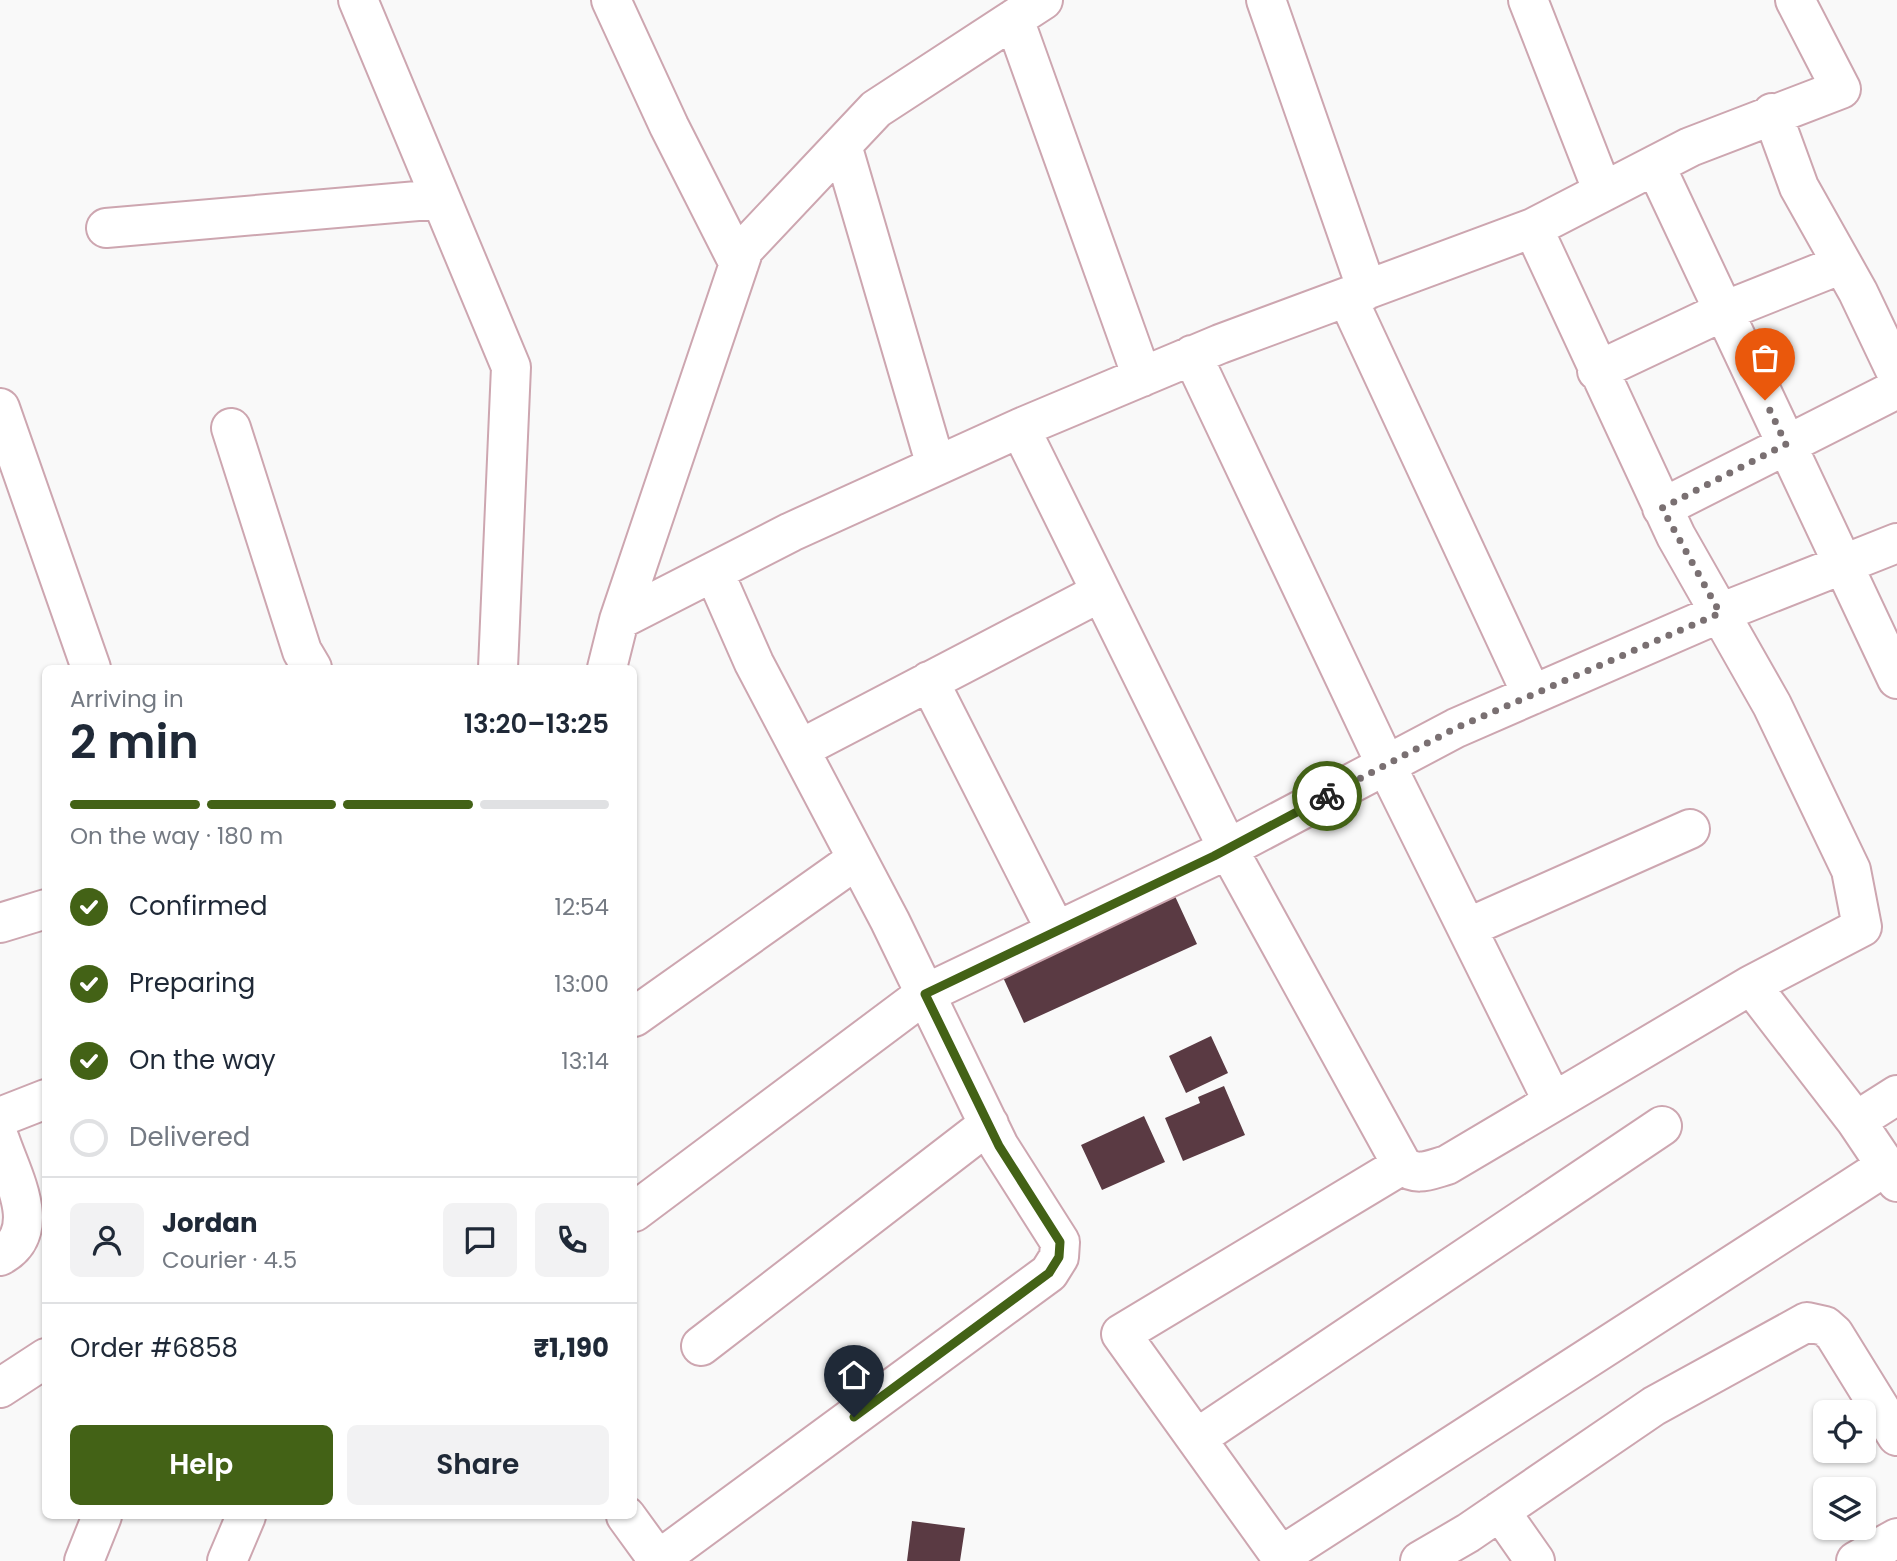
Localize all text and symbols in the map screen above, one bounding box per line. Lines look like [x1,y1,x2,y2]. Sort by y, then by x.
pin [1735,328,1795,400]
icon: bag [1746,339,1784,377]
text: Arriving in [70,683,184,715]
text: 13:20–13:25 [464,706,609,742]
text: 2 min [70,710,199,774]
courier [1292,761,1362,831]
icon: bike [1308,777,1346,815]
text: On the way · 180 m [70,820,283,852]
icon: check [70,888,108,926]
text: Confirmed [129,888,267,924]
text: 12:54 [555,891,609,923]
icon: check [70,965,108,1003]
text: Preparing [129,965,255,1001]
text: 13:00 [554,968,609,1000]
icon: check [70,1042,108,1080]
text: On the way [129,1042,276,1078]
text: 13:14 [561,1045,609,1077]
text: Delivered [129,1119,250,1155]
button: person [70,1203,144,1277]
button: chat [443,1203,517,1277]
button: phone [535,1203,609,1277]
text: Jordan [162,1205,258,1241]
text: Courier · 4.5 [162,1244,297,1276]
text: Order #6858 [70,1330,238,1366]
text: ₹1,190 [533,1330,609,1366]
pin [824,1345,884,1417]
icon: home [835,1356,873,1394]
map controls [1813,1400,1876,1540]
button: locate [1813,1400,1876,1463]
button: Help [70,1425,333,1505]
button: Share [347,1425,609,1505]
button: layers [1813,1477,1876,1540]

